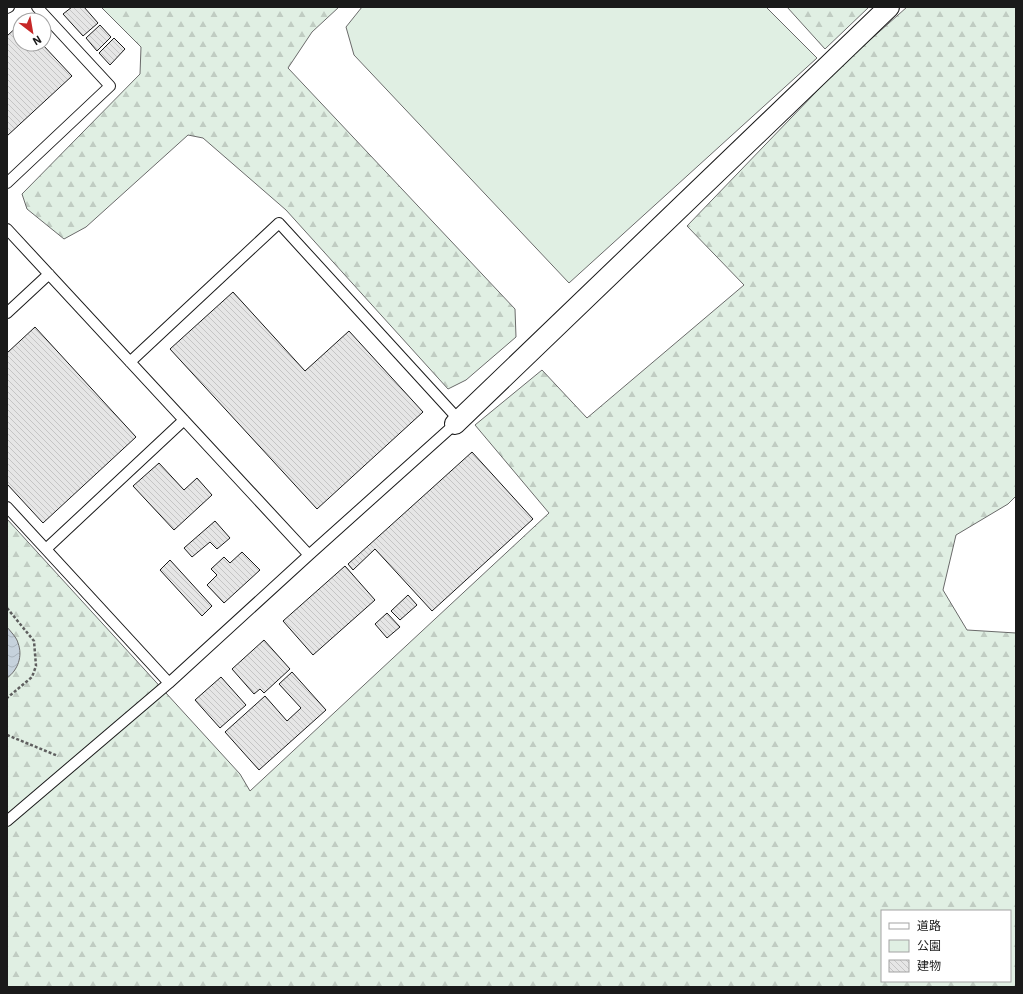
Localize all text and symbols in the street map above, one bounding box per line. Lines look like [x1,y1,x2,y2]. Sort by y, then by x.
north arrow [12,12,52,52]
text: N [30,33,44,49]
legend [881,910,1011,982]
text: 道路 [917,918,941,933]
text: 公園 [917,938,941,953]
text: 建物 [917,958,941,973]

